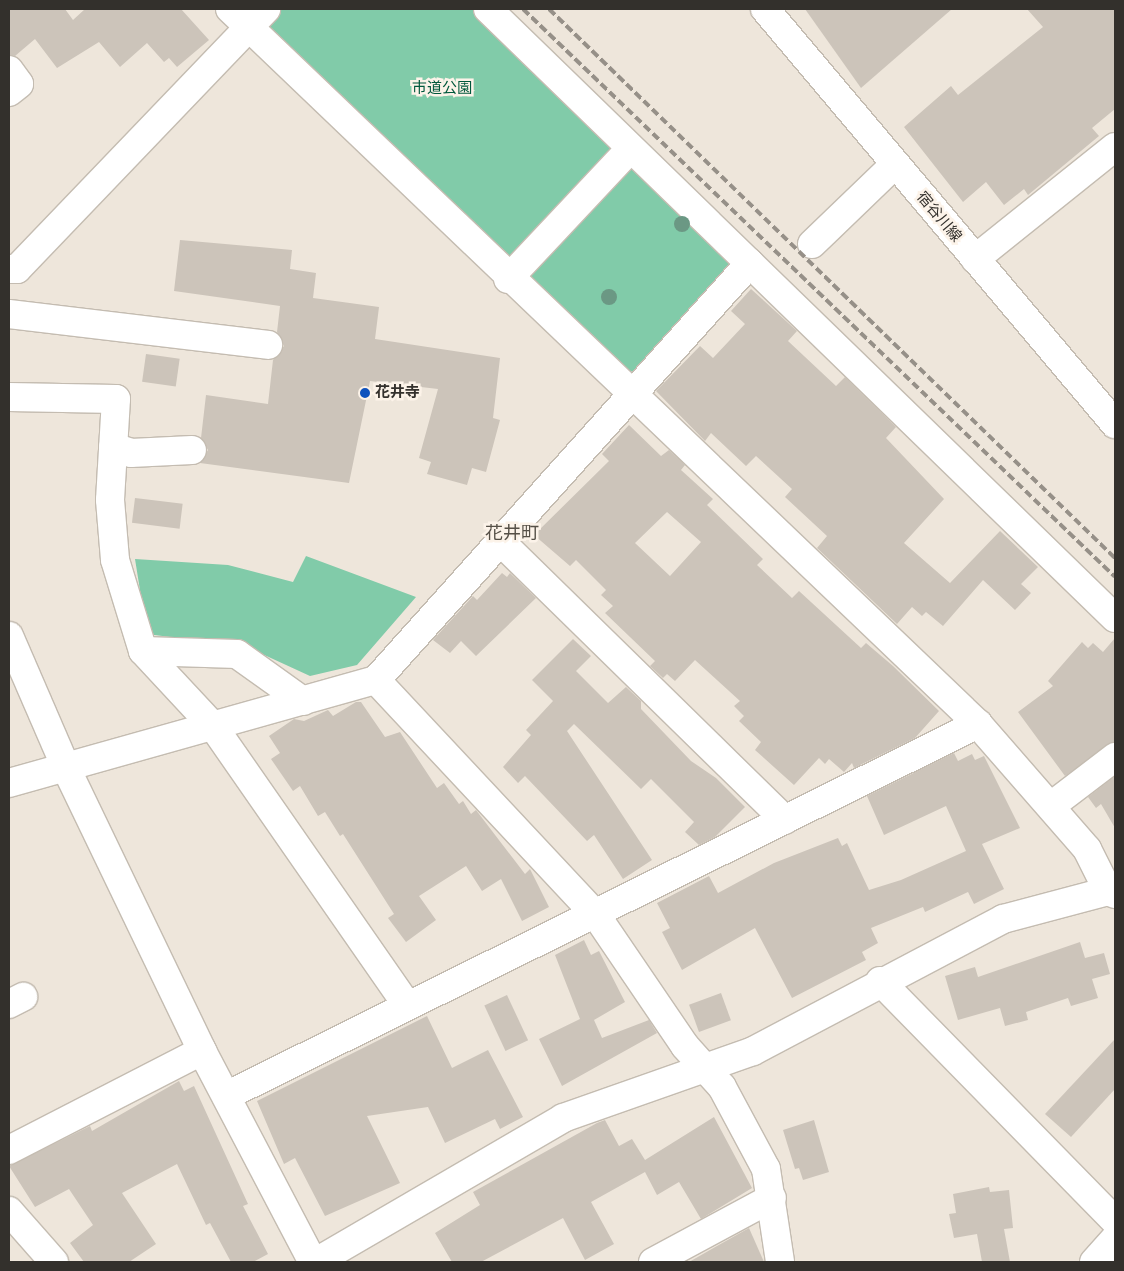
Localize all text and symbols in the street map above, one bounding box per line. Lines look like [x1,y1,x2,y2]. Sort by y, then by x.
park label: 市道公園 [412,80,472,98]
street label: 宿谷川線 [913,188,965,246]
place label: 花井寺 [375,384,420,402]
marker: 花井寺 [359,387,371,399]
district label: 花井町 [485,522,539,544]

